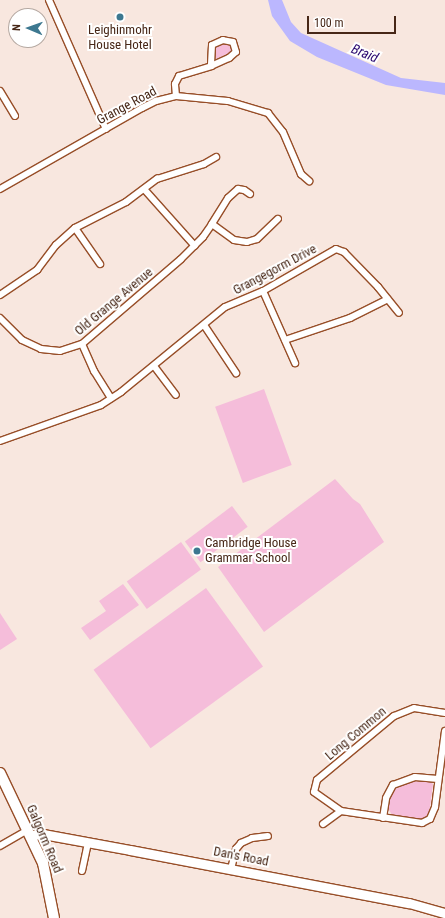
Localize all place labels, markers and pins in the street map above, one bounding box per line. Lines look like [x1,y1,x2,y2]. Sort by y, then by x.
marker: Leighinmohr House Hotel [115,12,125,22]
place label: Leighinmohr House Hotel [88,23,152,54]
place label: Cambridge House Grammar School [205,536,297,567]
marker: Cambridge House Grammar School [192,546,202,556]

